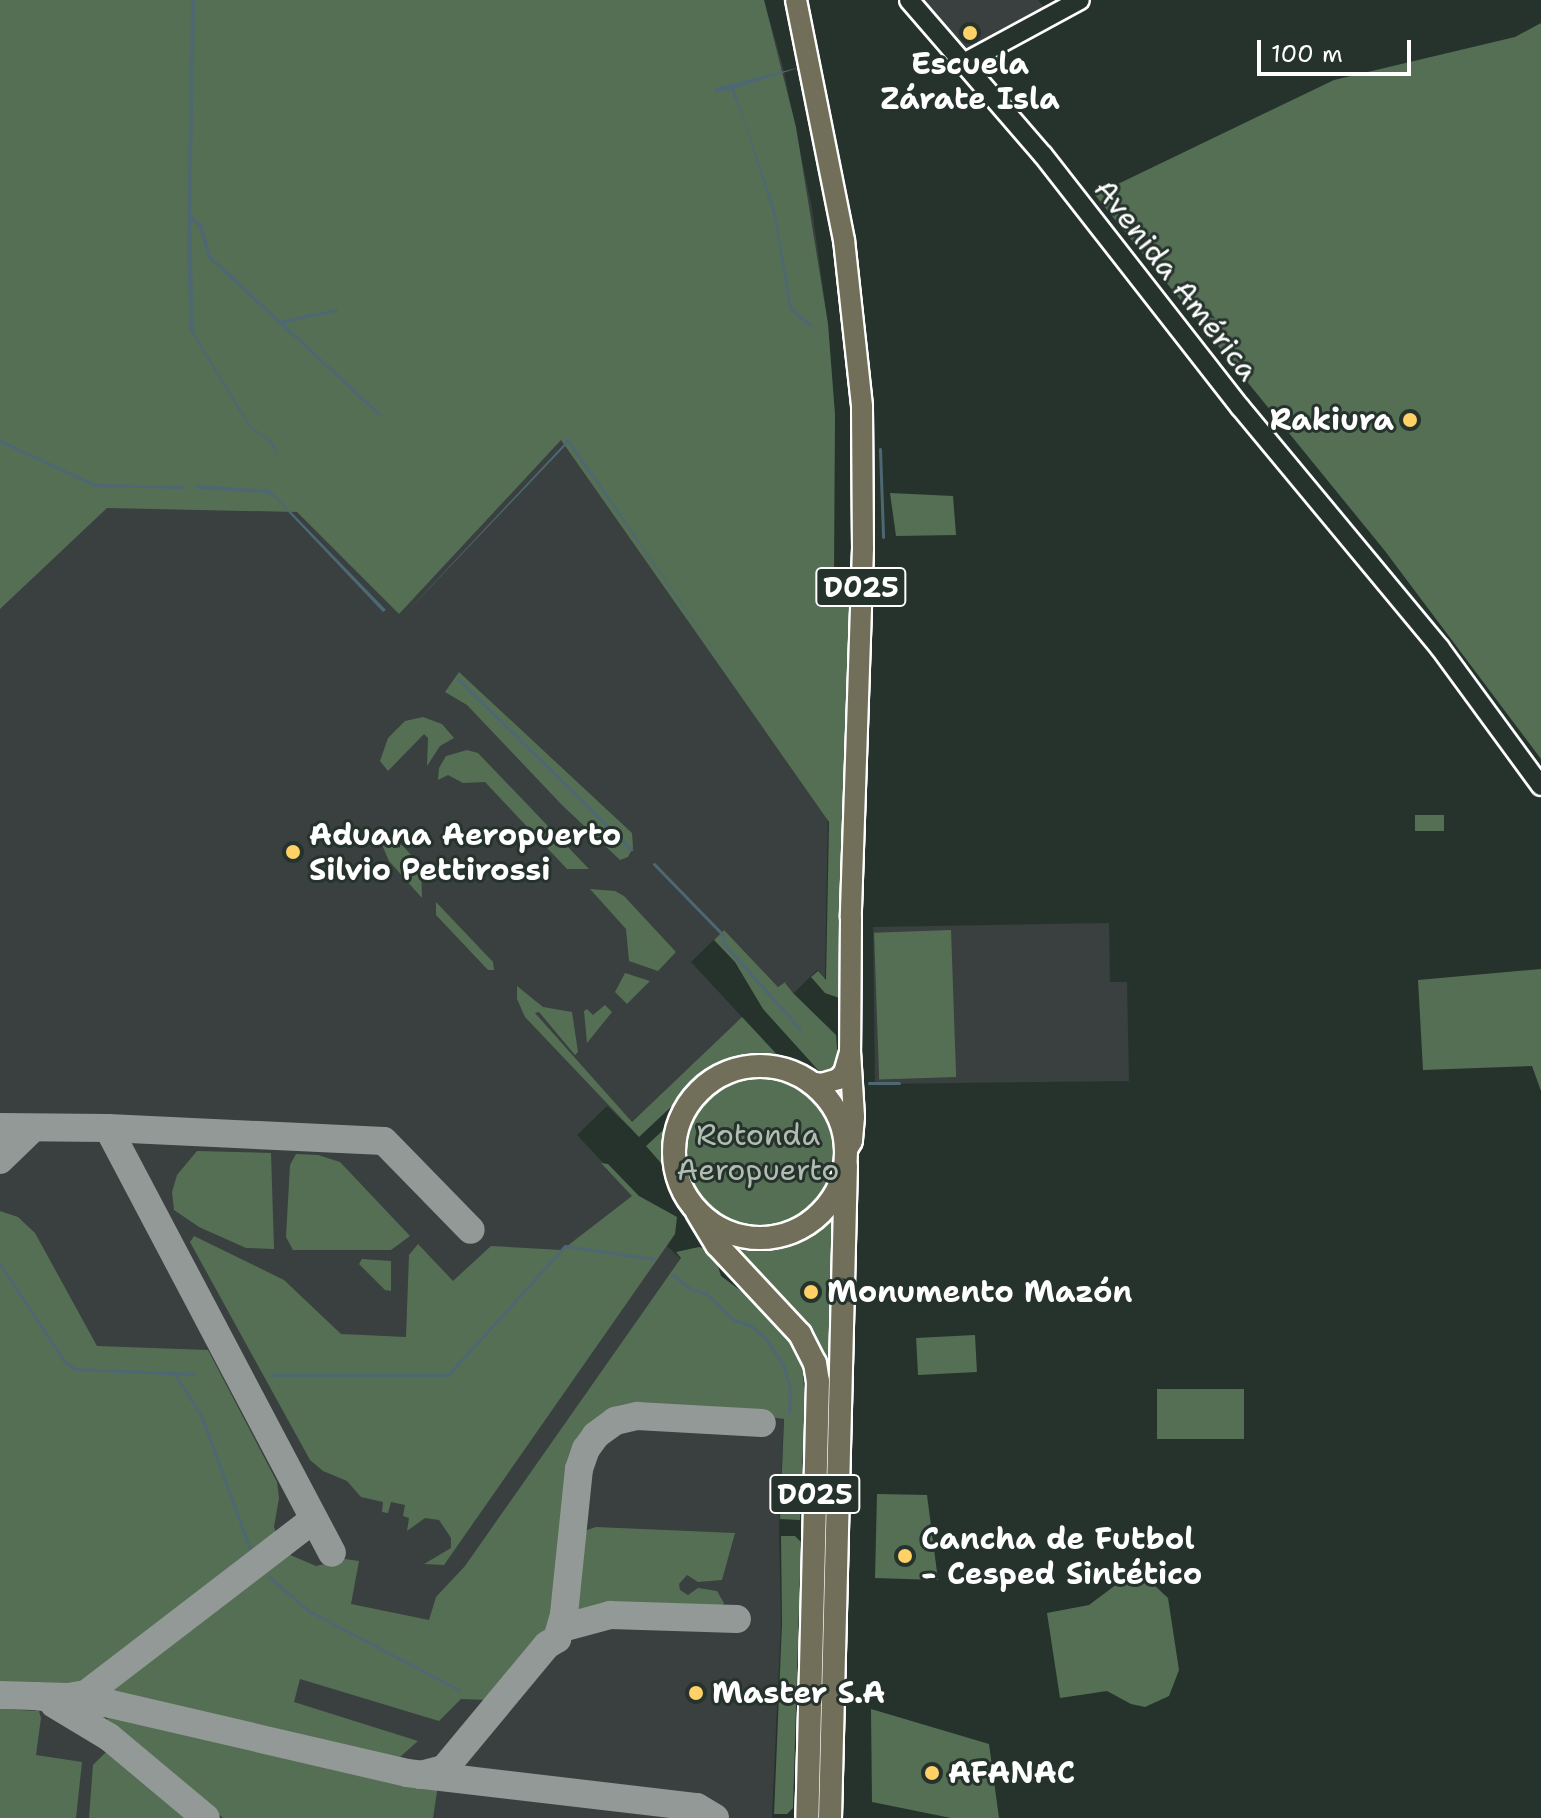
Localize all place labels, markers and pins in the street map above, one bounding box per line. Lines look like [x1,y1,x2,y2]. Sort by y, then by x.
marker: Escuela Zárate Isla [961,24,979,42]
place label: Escuela Zárate Isla [880,46,1060,116]
place label: Rakiura [1270,402,1394,438]
marker: Rakiura [1401,411,1419,429]
place label: Aduana Aeropuerto Silvio Pettirossi [309,817,621,888]
marker: Aduana Aeropuerto Silvio Pettirossi [284,843,302,861]
place label: Monumento Mazón [827,1274,1132,1310]
marker: Monumento Mazón [802,1283,820,1301]
place label: Cancha de Futbol - Cesped Sintético [921,1521,1202,1592]
marker: Cancha de Futbol - Cesped Sintético [896,1547,914,1565]
place label: Master S.A [712,1675,885,1711]
marker: Master S.A [687,1684,705,1702]
place label: AFANAC [948,1755,1075,1791]
marker: AFANAC [923,1764,941,1782]

